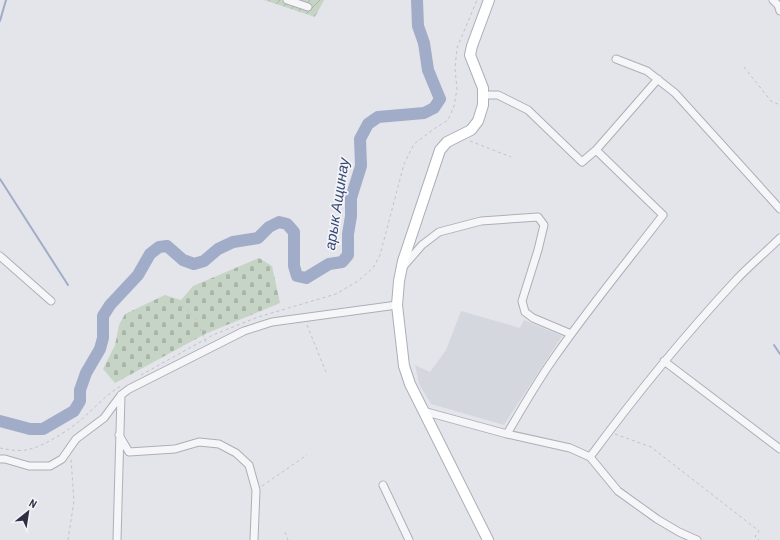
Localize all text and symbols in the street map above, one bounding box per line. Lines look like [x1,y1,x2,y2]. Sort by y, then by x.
water label: арык Ащинау [319,155,354,251]
north arrow [8,492,48,532]
text: N [27,496,39,511]

